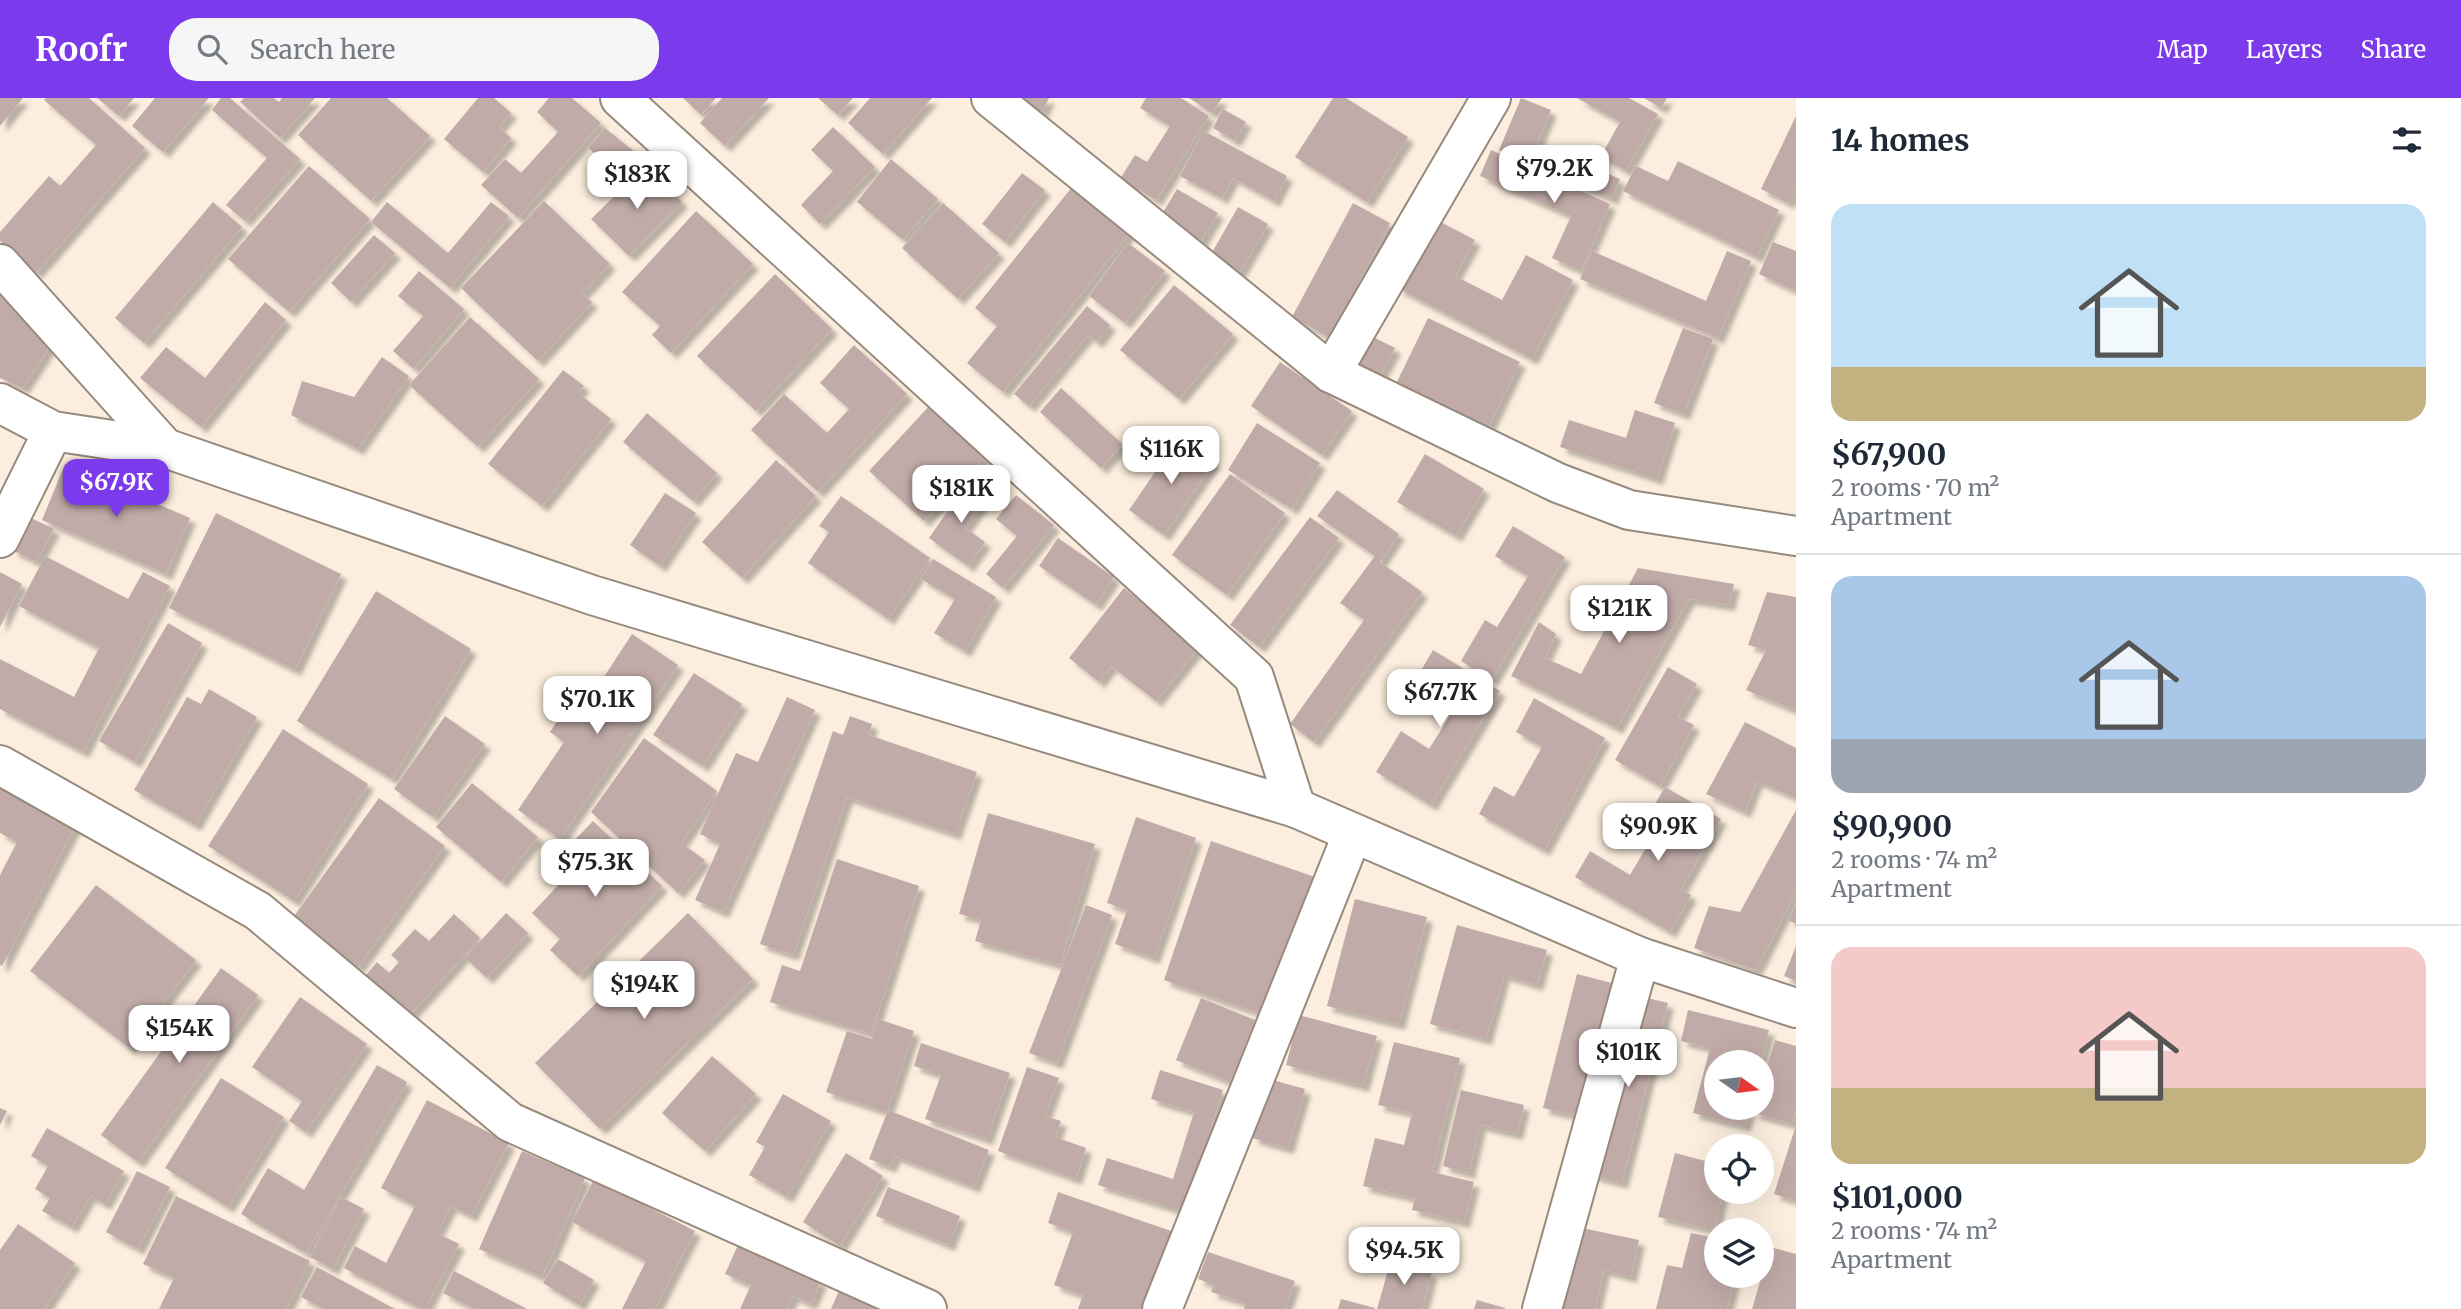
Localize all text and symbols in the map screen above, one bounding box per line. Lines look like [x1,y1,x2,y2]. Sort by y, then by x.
search box [169,18,659,81]
text: Roofr [35,29,127,70]
icon: search [193,30,231,68]
text: Search here [249,33,395,66]
text: Map [2157,34,2208,65]
text: Layers [2246,34,2322,65]
text: Share [2360,34,2426,65]
text: 14 homes [1831,121,1969,159]
icon: filters [2388,121,2426,159]
pin: $79.2K [1497,146,1611,205]
pin: $183K [588,152,686,211]
text: $79.2K [1515,153,1593,182]
text: $183K [603,159,671,188]
icon: home [2066,250,2192,376]
pin: $116K [1122,426,1220,486]
text: $116K [1138,434,1204,463]
text: $67,900 [1831,435,1946,473]
pin: $67.9K [59,460,173,519]
pin: $181K [912,466,1010,525]
text: $67.9K [79,467,153,496]
text: $181K [928,473,994,502]
text: 2 rooms · 70 m² [1831,473,1999,502]
text: Apartment [1831,502,1952,531]
pin: $121K [1570,586,1668,645]
text: $121K [1586,593,1652,622]
icon: home [2066,622,2192,748]
pin: $67.7K [1383,670,1497,729]
pin: $70.1K [540,676,654,736]
text: $67.7K [1403,677,1477,706]
text: $70.1K [559,684,635,713]
pin: $90.9K [1601,804,1715,863]
text: $90,900 [1831,807,1952,845]
text: $90.9K [1619,811,1697,840]
pin: $75.3K [538,840,652,899]
text: 2 rooms · 74 m² [1831,845,1997,874]
text: $75.3K [557,847,633,876]
text: Apartment [1831,874,1952,903]
pin: $194K [595,962,693,1021]
text: $194K [610,969,678,998]
icon: home [2066,993,2192,1119]
pin: $154K [130,1006,228,1065]
text: $154K [145,1013,213,1042]
pin: $101K [1579,1030,1677,1089]
text: $101K [1595,1037,1661,1066]
north arrow [1704,1050,1774,1120]
map controls [1704,1050,1774,1288]
button: locate [1704,1134,1774,1204]
text: $101,000 [1831,1178,1963,1216]
text: 2 rooms · 74 m² [1831,1216,1997,1245]
button: layers [1704,1218,1774,1288]
pin: $94.5K [1347,1228,1461,1287]
text: $94.5K [1365,1235,1443,1264]
text: Apartment [1831,1245,1952,1274]

